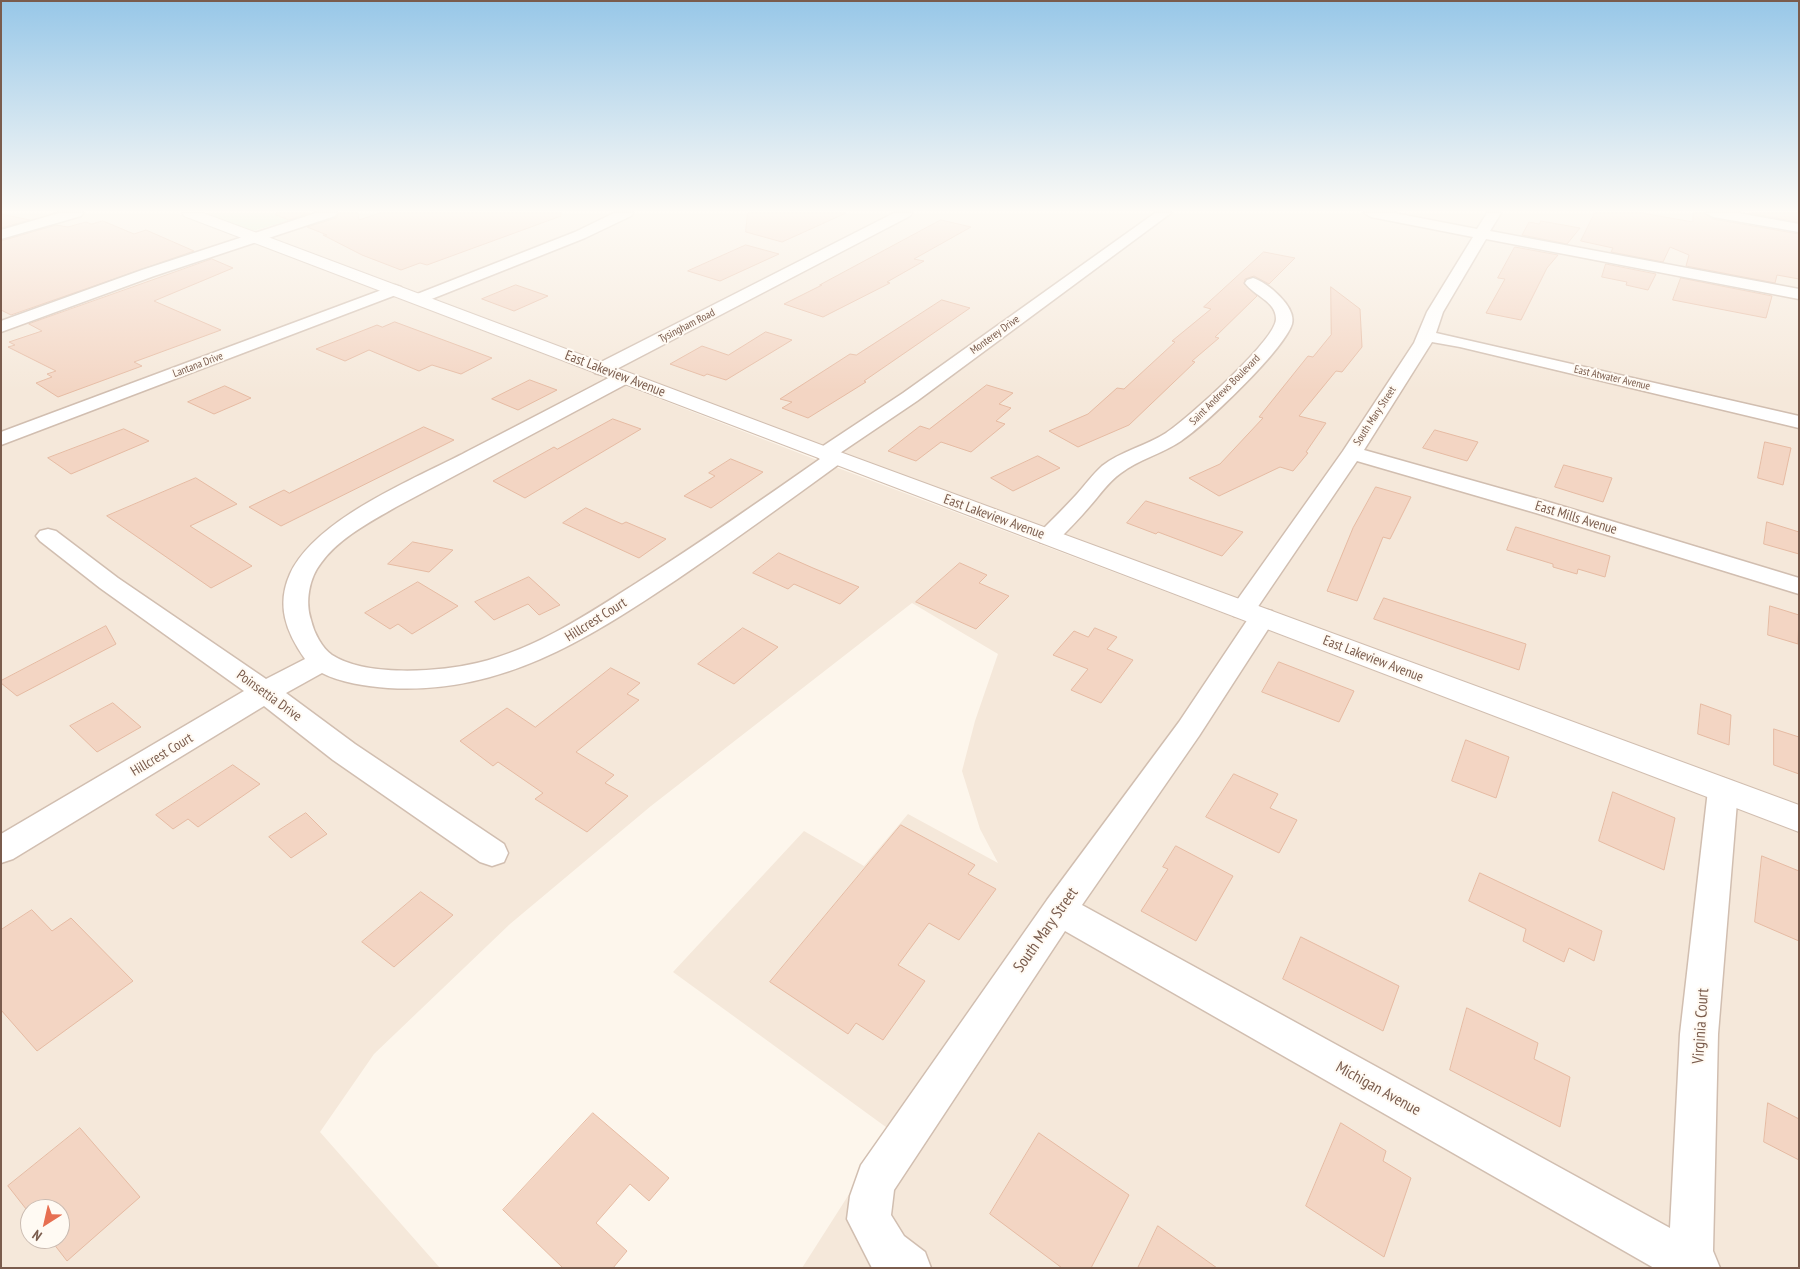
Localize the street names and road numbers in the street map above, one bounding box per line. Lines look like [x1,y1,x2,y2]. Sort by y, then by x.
street label: Tysingham Road [657,306,717,346]
street label: Monterey Drive [968,313,1022,357]
street label: East Lakeview Avenue [563,347,667,401]
street label: Lantana Drive [171,349,225,381]
street label: Saint Andrews Boulevard [1187,352,1263,428]
street label: East Atwater Avenue [1573,363,1651,393]
street label: South Mary Street [1351,384,1399,448]
street label: East Lakeview Avenue [941,491,1047,543]
street label: East Mills Avenue [1533,498,1619,538]
street label: Hillcrest Court [562,594,630,646]
street label: East Lakeview Avenue [1321,632,1425,686]
street label: Poinsettia Drive [233,667,305,725]
street label: Hillcrest Court [128,730,196,780]
street label: South Mary Street [1010,884,1082,976]
street label: Virginia Court [1689,988,1713,1064]
street label: Michigan Avenue [1332,1058,1424,1120]

